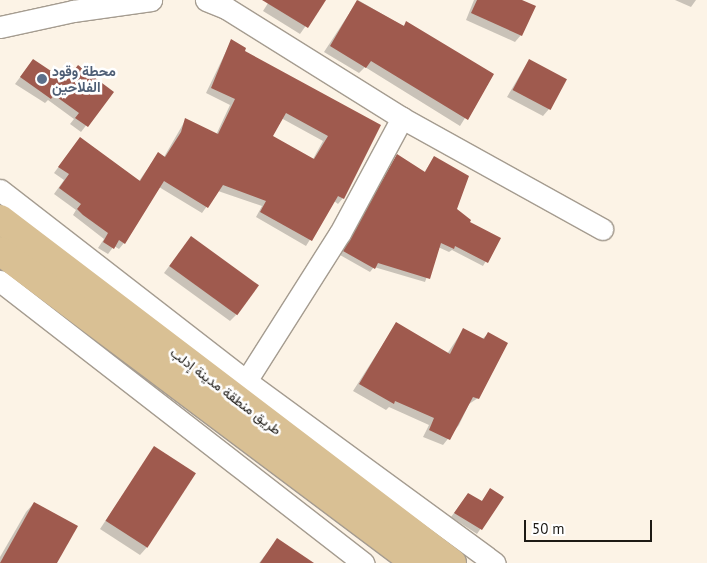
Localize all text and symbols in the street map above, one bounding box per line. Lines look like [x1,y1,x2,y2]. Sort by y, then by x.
place label: محطة وقود الفلاحين [52,63,116,95]
marker: محطة وقود الفلاحين [36,73,48,85]
street label: طريق منطقة مدينة إدلب [167,344,285,438]
scale bar [527,510,654,542]
text: 50 m [532,519,565,538]

